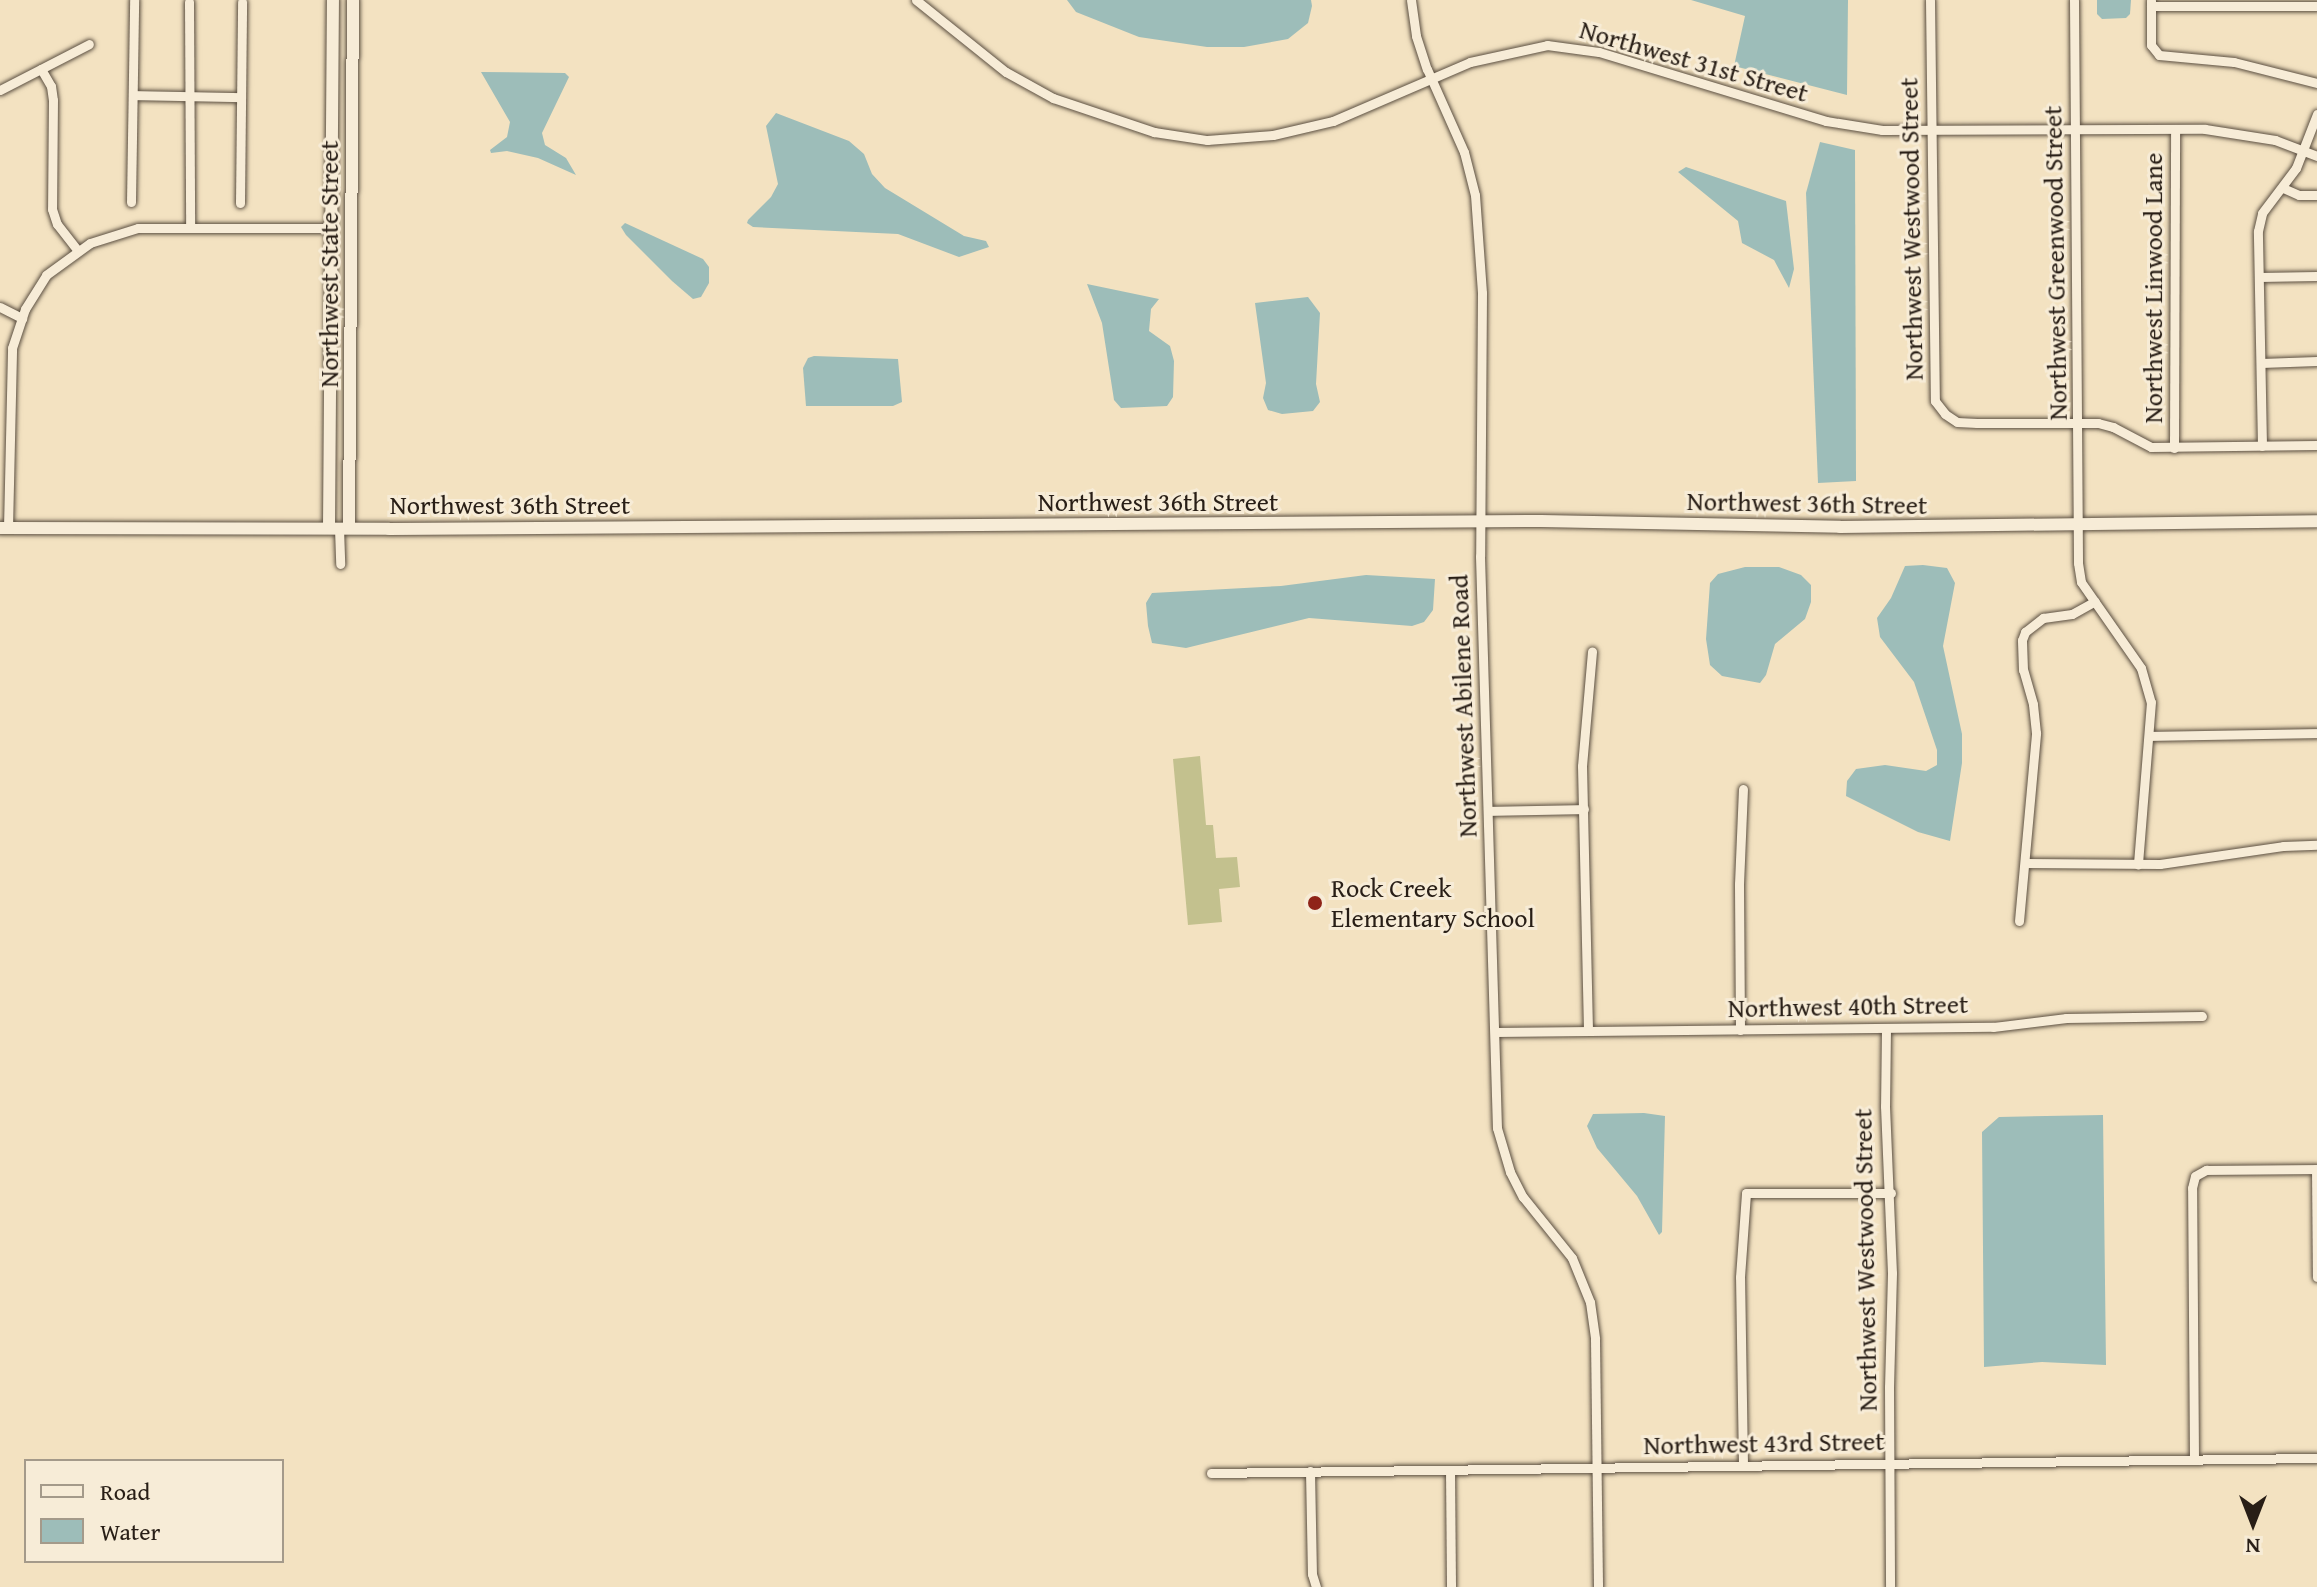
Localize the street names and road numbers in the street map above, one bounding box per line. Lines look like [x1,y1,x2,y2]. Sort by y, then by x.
street label: Northwest 31st Street [1576,13,1812,109]
street label: Northwest Westwood Street [1893,77,1929,381]
street label: Northwest Greenwood Street [2037,105,2073,421]
street label: Northwest State Street [313,140,345,388]
street label: Northwest Linwood Lane [2137,153,2169,423]
street label: Northwest 36th Street [1687,485,1927,521]
street label: Northwest 36th Street [1038,486,1278,518]
street label: Northwest 36th Street [390,489,630,521]
street label: Northwest Abilene Road [1443,574,1483,838]
street label: Northwest 40th Street [1728,988,1968,1024]
street label: Northwest Westwood Street [1847,1108,1883,1412]
street label: Northwest 43rd Street [1643,1425,1885,1461]

